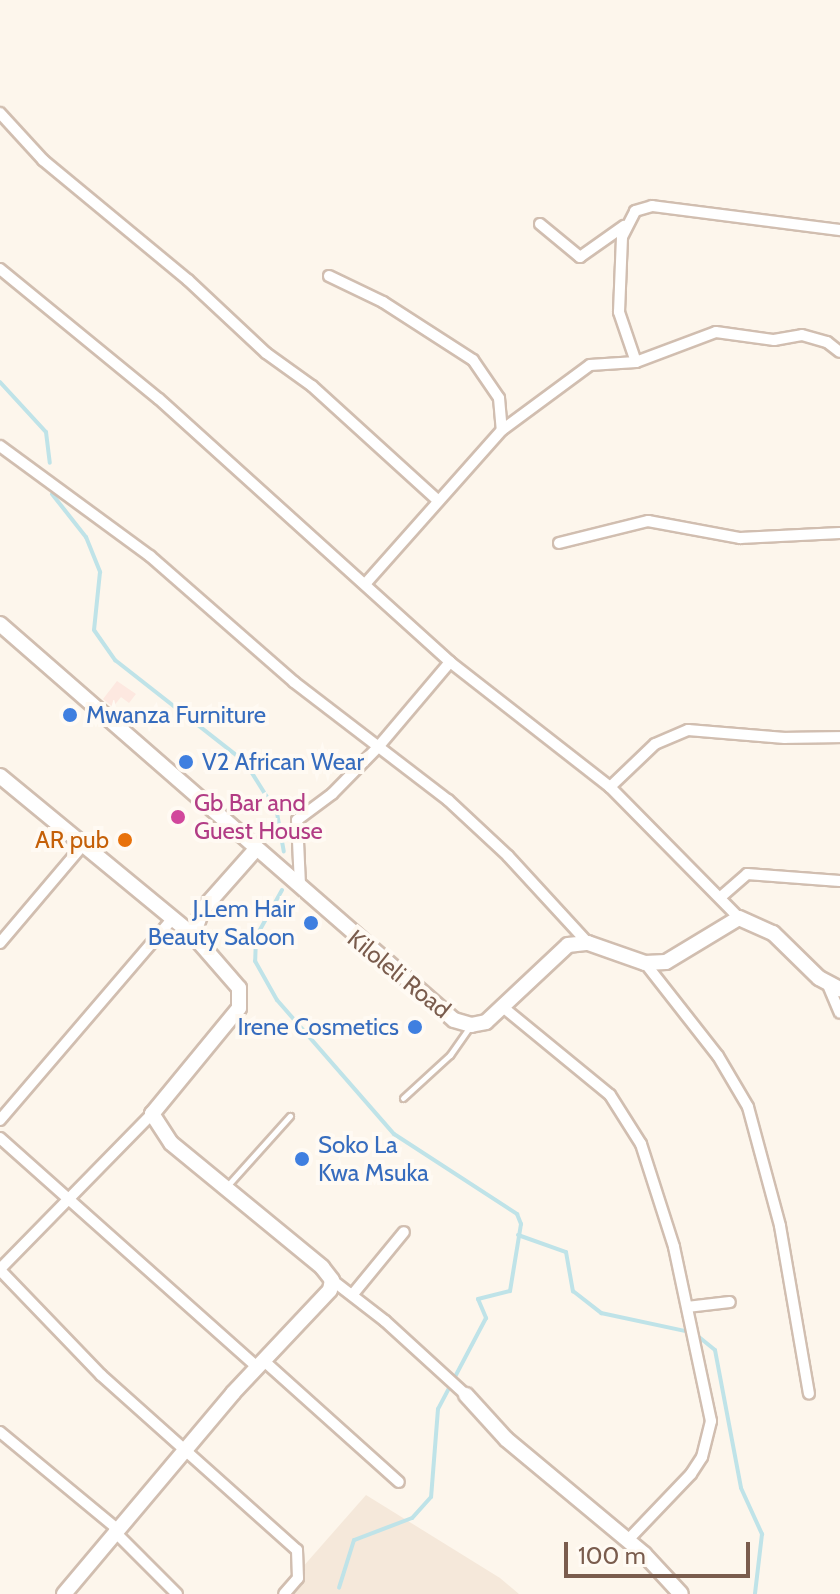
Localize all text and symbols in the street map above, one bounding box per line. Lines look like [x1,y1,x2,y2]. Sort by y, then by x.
place label: Mwanza Furniture [86,701,266,729]
marker: Mwanza Furniture [61,706,79,724]
place label: V2 African Wear [202,748,364,776]
marker: V2 African Wear [177,753,195,771]
place label: Gb Bar and Guest House [194,789,323,845]
marker: Gb Bar and Guest House [169,808,187,826]
place label: AR pub [35,826,109,854]
marker: AR pub [116,831,134,849]
place label: J.Lem Hair Beauty Saloon [148,895,295,951]
marker: J.Lem Hair Beauty Saloon [302,914,320,932]
street label: Kiloleli Road [342,924,456,1024]
place label: Irene Cosmetics [238,1013,399,1041]
marker: Irene Cosmetics [406,1018,424,1036]
place label: Soko La Kwa Msuka [318,1131,429,1187]
marker: Soko La Kwa Msuka [293,1150,311,1168]
scale bar [568,1526,754,1576]
text: 100 m [578,1541,646,1570]

